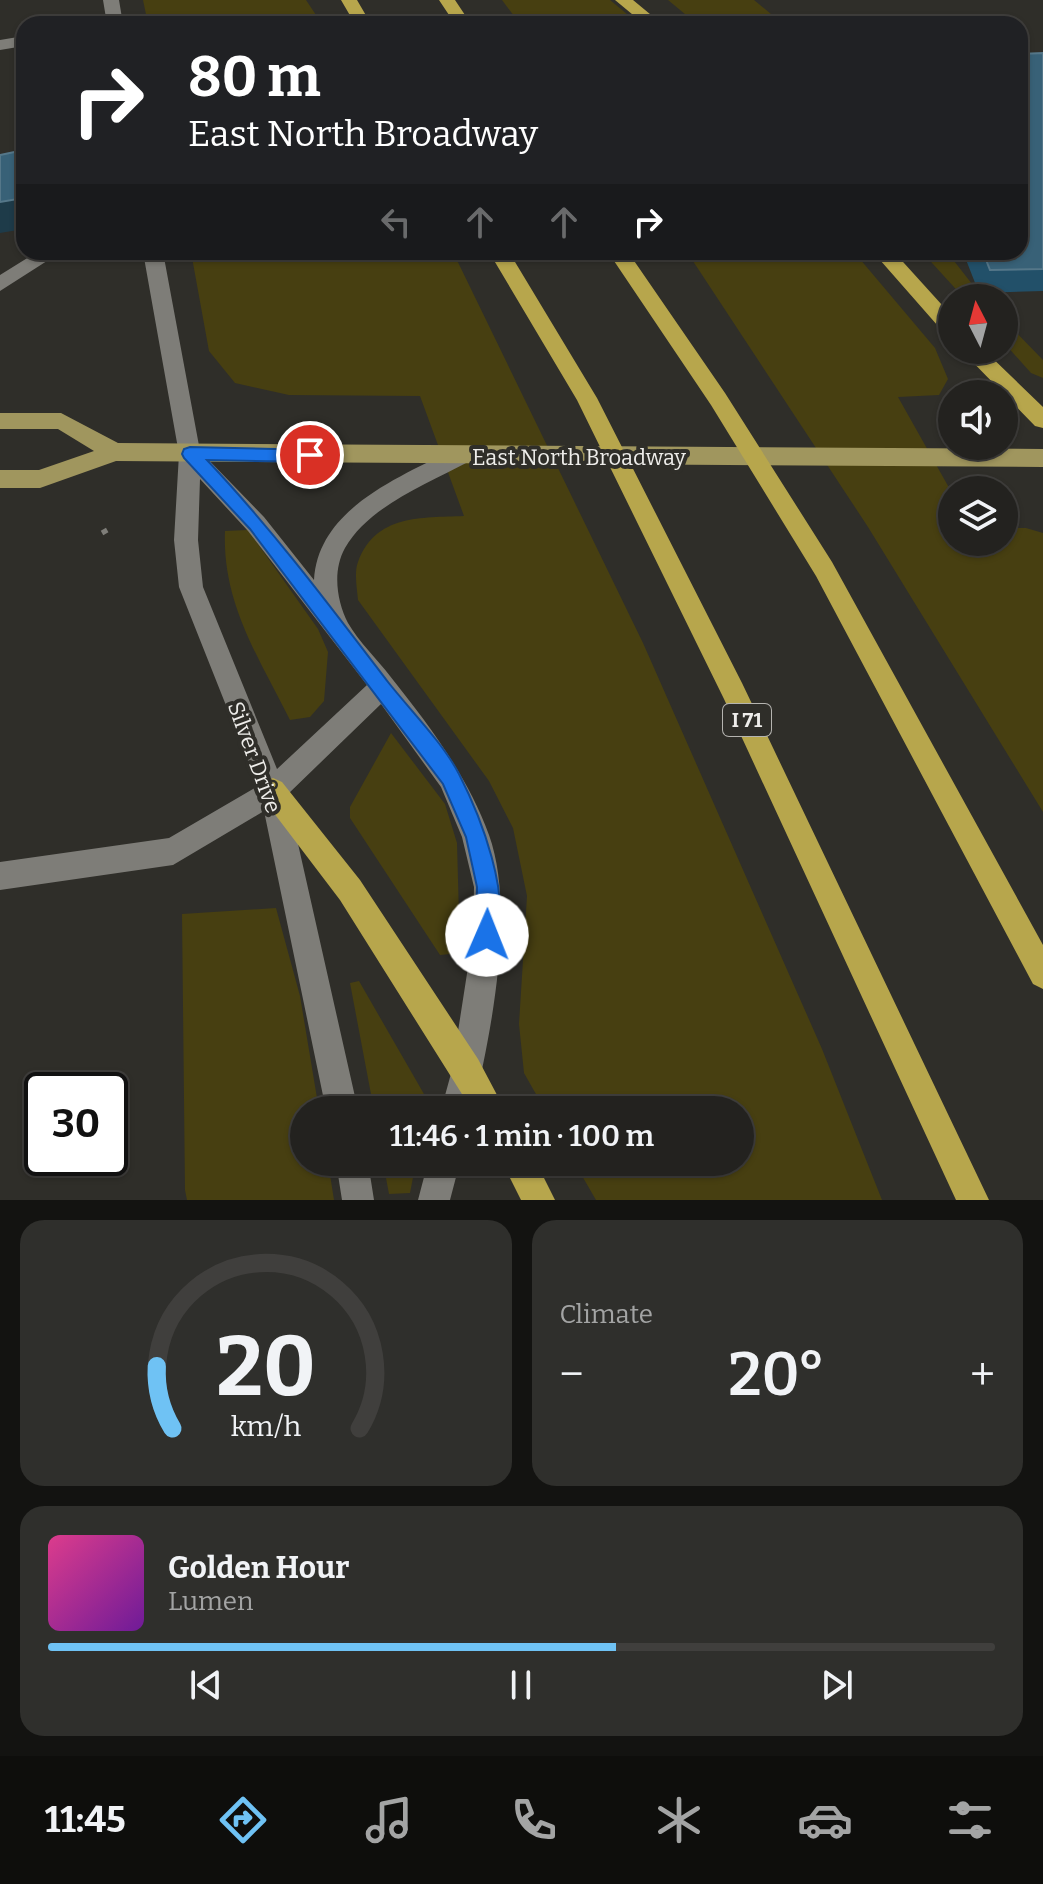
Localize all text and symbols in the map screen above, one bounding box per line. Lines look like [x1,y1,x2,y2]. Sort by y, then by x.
text: 80 m [188,44,321,111]
icon: right [56,48,160,152]
text: East North Broadway [188,112,538,156]
icon: left [374,200,418,244]
icon: ahead [458,200,502,244]
icon: ahead [542,200,586,244]
icon: right [626,200,670,244]
north arrow [938,284,1018,364]
map controls [938,284,1018,556]
button: sound [938,380,1018,460]
pin [276,421,344,489]
icon: arrive [288,433,332,477]
street label: East North Broadway [472,444,686,471]
button: layers [938,476,1018,556]
street label: Silver Drive [222,698,287,817]
road number: I 71 [723,704,771,736]
position arrow [445,893,529,977]
speed limit sign: 30 [24,1072,128,1176]
text: 11:46 · 1 min · 100 m [390,1118,654,1154]
text: Climate [560,1299,653,1330]
text: 20 [216,1317,316,1417]
text: 20° [728,1339,826,1411]
text: − [560,1348,584,1401]
text: + [970,1348,995,1401]
text: km/h [230,1409,301,1444]
text: Golden Hour [168,1550,349,1586]
text: Lumen [168,1586,254,1617]
icon: previous [184,1663,228,1707]
icon: pause [499,1663,543,1707]
icon: next [815,1663,859,1707]
icon: directions [215,1792,271,1848]
icon: music [361,1792,417,1848]
icon: phone [506,1792,562,1848]
icon: climate [651,1792,707,1848]
icon: car [797,1792,853,1848]
icon: filters [942,1792,998,1848]
text: 11:45 [45,1798,126,1842]

